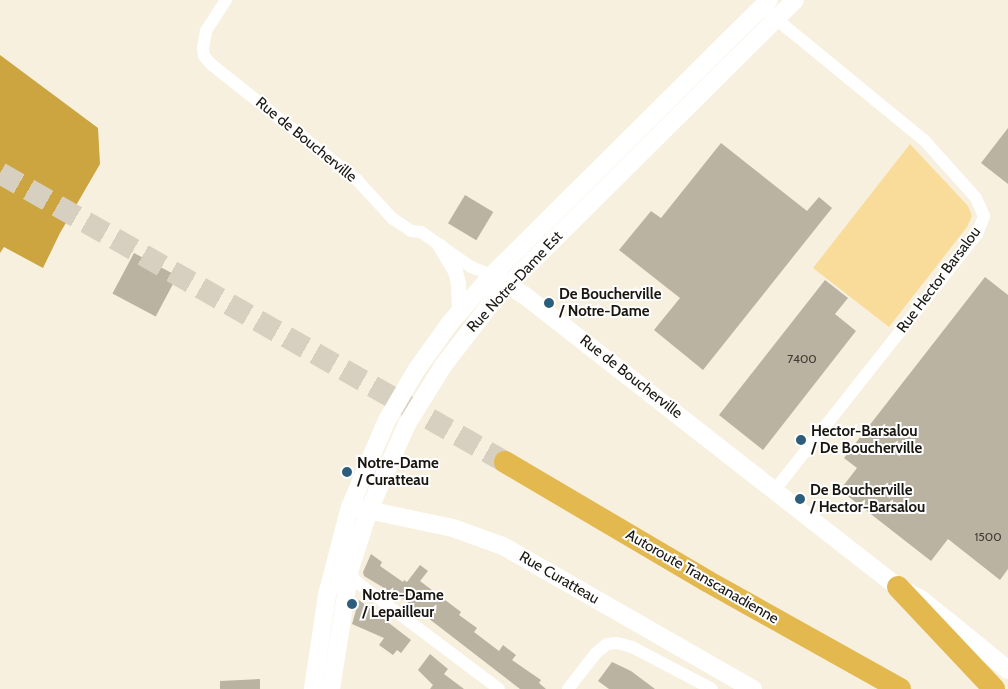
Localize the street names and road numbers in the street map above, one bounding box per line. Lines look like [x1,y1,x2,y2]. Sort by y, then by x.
street label: Rue de Boucherville [252,94,360,186]
street label: Rue Hector Barsalou [893,224,985,336]
street label: Rue Notre-Dame Est [464,228,566,336]
street label: Rue de Boucherville [576,331,686,423]
street label: Autoroute Transcanadienne [623,526,781,628]
street label: Rue Curatteau [516,548,602,608]

